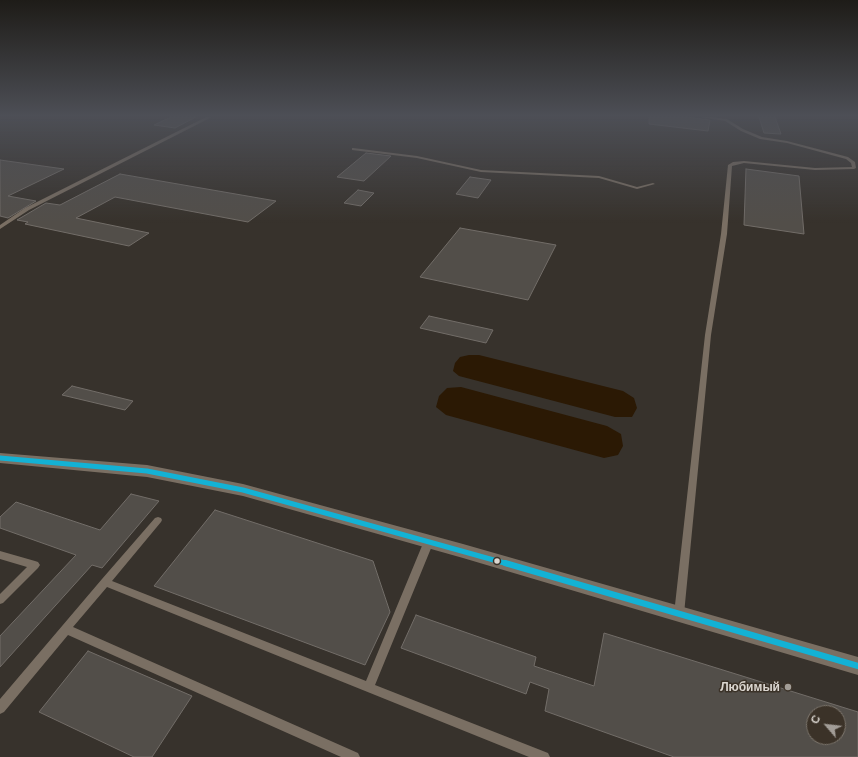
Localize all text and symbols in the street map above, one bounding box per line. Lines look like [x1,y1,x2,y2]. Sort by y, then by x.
unlabelled marker [492,556,502,566]
place label: Любимый [720,680,780,694]
marker: Любимый [783,682,793,692]
north arrow [806,705,846,745]
text: С [808,713,823,726]

